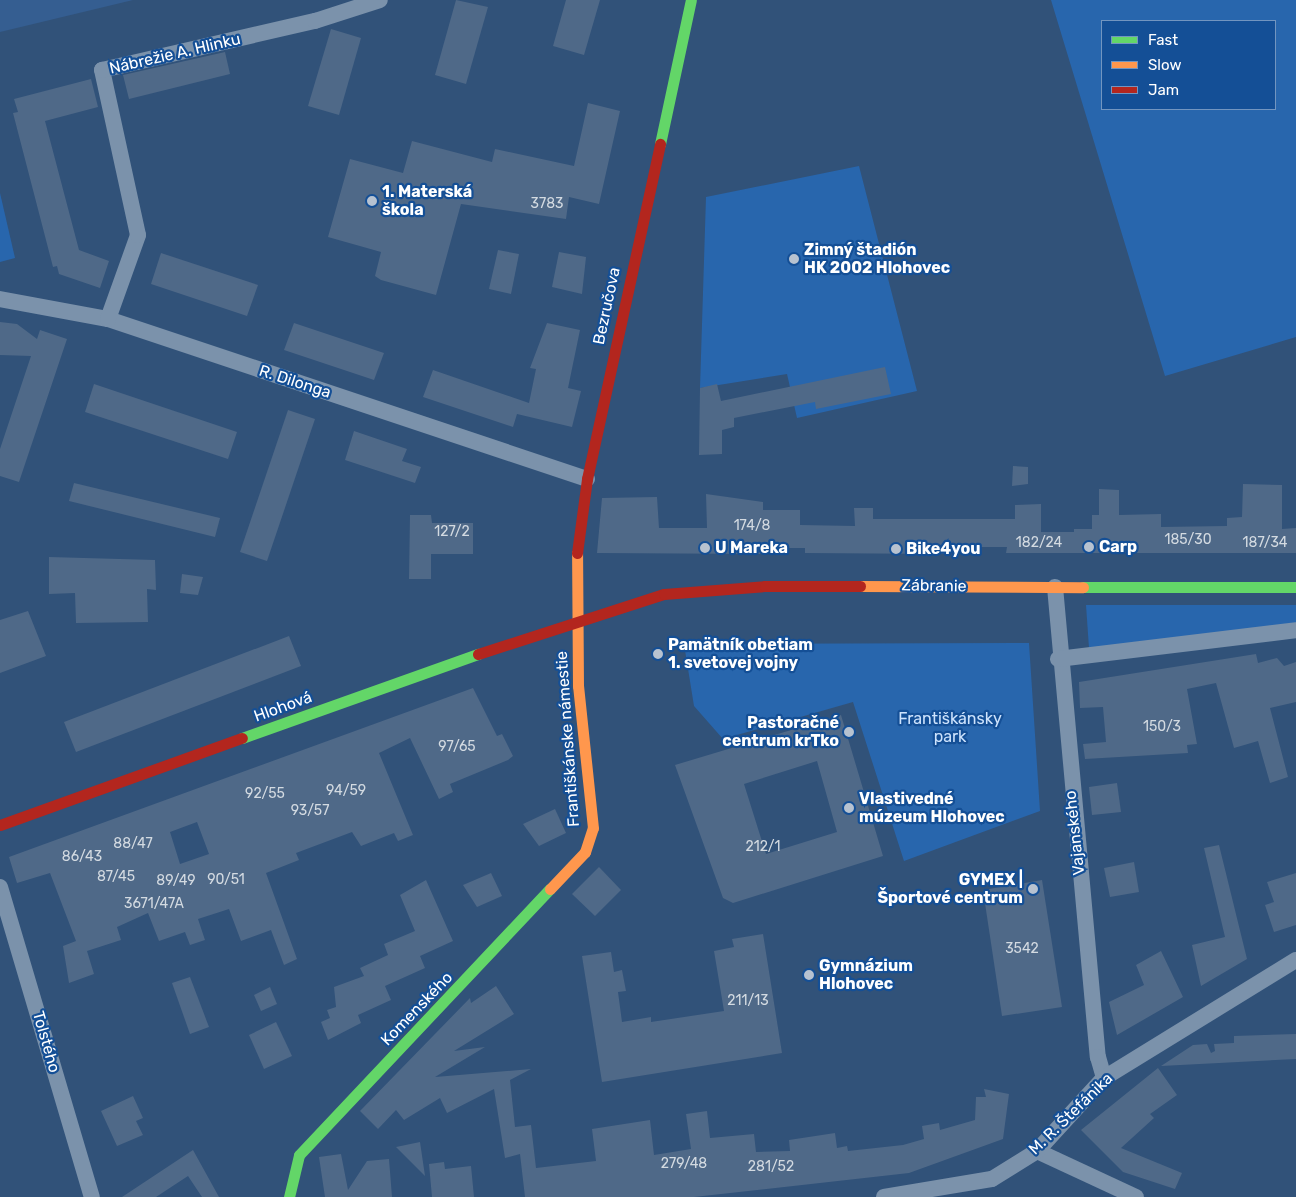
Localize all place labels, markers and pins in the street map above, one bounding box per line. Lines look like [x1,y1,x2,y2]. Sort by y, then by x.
place label: 1. Materská škola [382,182,472,220]
marker: 1. Materská škola [366,195,378,207]
place label: Zimný štadión HK 2002 Hlohovec [804,240,950,278]
marker: Zimný štadión HK 2002 Hlohovec [788,253,800,265]
place label: Carp [1099,537,1137,557]
place label: U Mareka [715,538,788,558]
place label: Bike4you [906,539,981,559]
marker: Carp [1083,541,1095,553]
marker: U Mareka [699,542,711,554]
marker: Bike4you [890,543,902,555]
place label: Pamätník obetiam 1. svetovej vojny [668,635,813,673]
marker: Pamätník obetiam 1. svetovej vojny [652,648,664,660]
place label: Pastoračné centrum krTko [722,713,839,751]
marker: Pastoračné centrum krTko [843,726,855,738]
place label: Vlastivedné múzeum Hlohovec [859,789,1005,827]
marker: Vlastivedné múzeum Hlohovec [843,802,855,814]
place label: GYMEX | Športové centrum [877,870,1023,908]
marker: GYMEX | Športové centrum [1027,883,1039,895]
place label: Gymnázium Hlohovec [819,956,913,994]
marker: Gymnázium Hlohovec [803,969,815,981]

